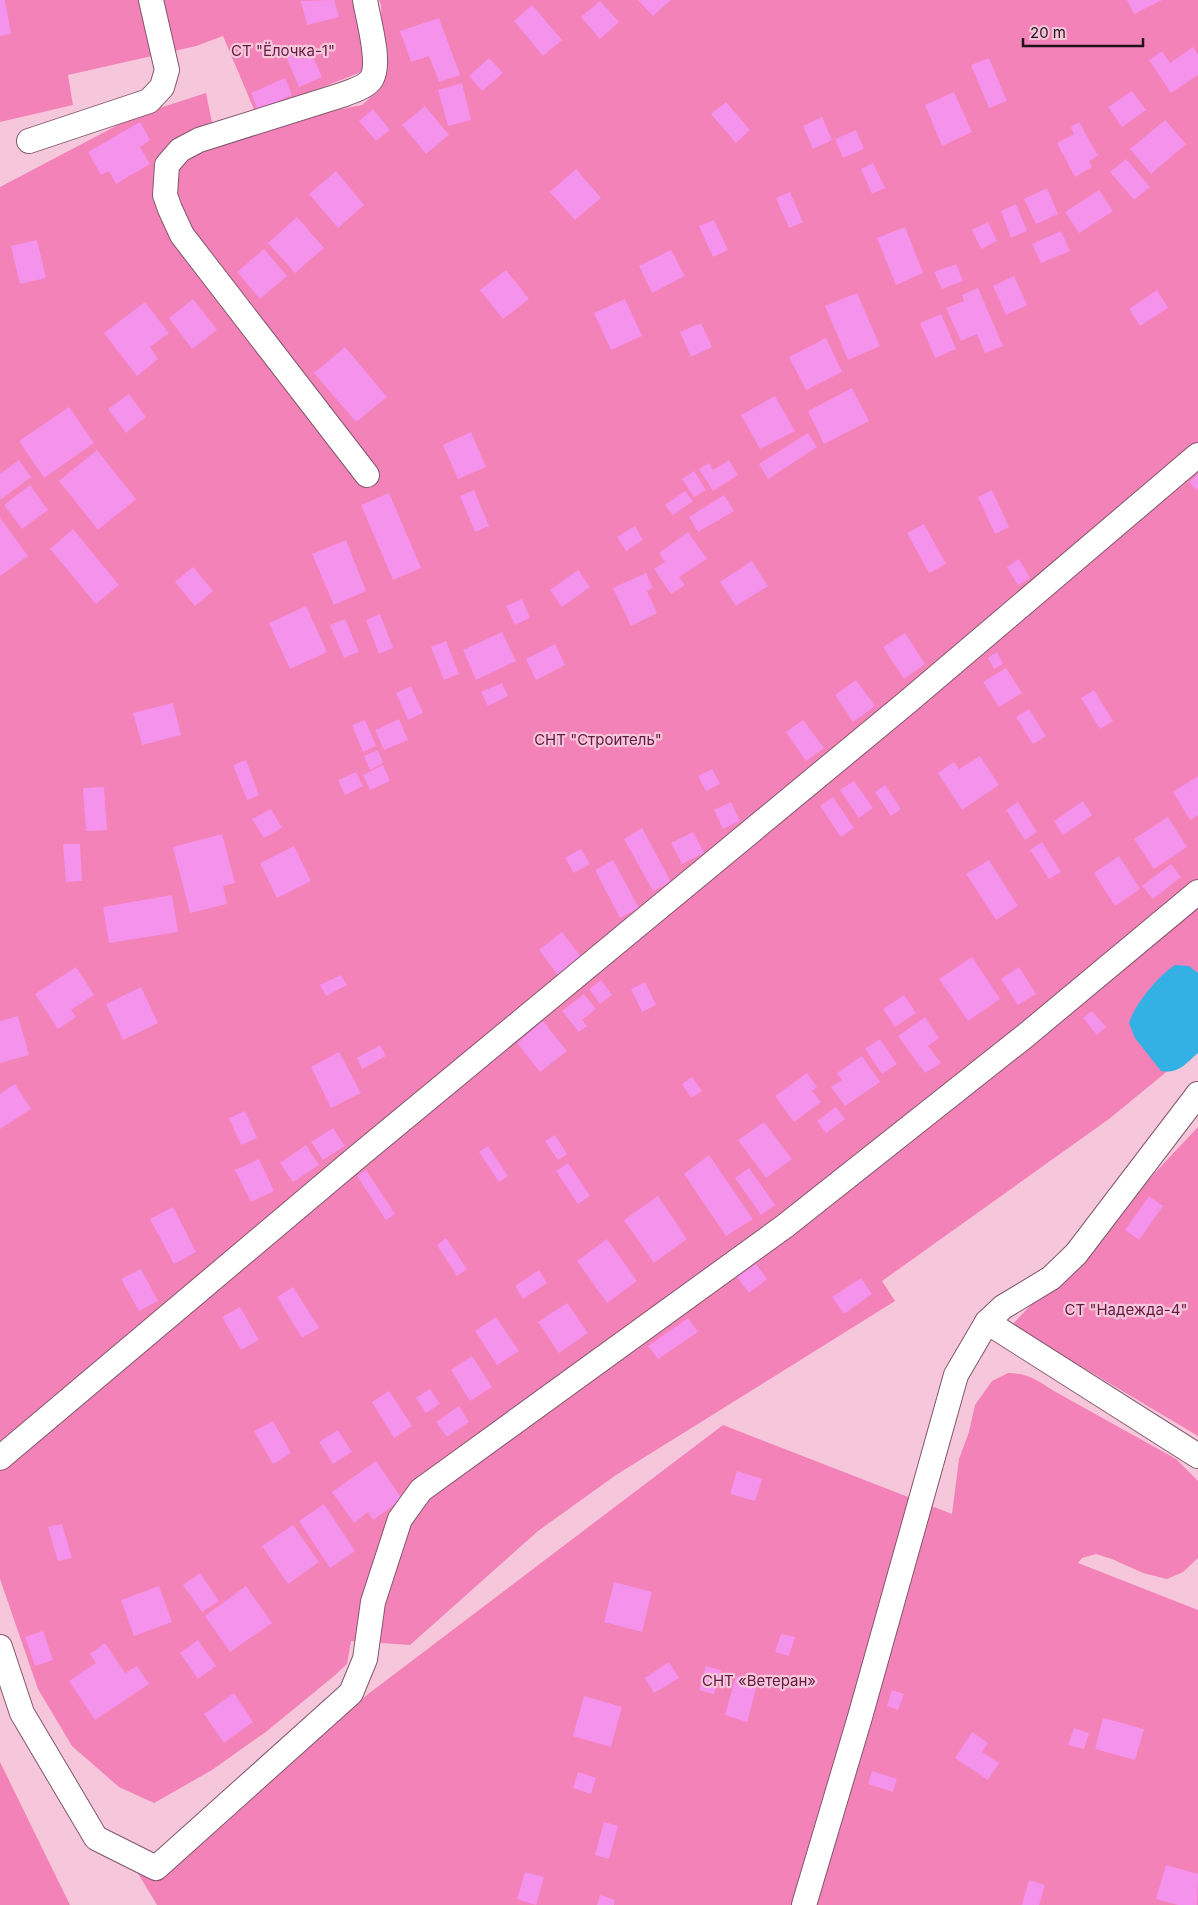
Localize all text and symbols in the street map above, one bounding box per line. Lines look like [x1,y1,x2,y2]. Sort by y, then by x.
scale bar [1023,15,1143,47]
text: 20 m [1030,23,1066,42]
park label: СТ "Ёлочка-1" [231,41,335,60]
park label: СНТ "Строитель" [534,730,662,749]
park label: СТ "Надежда-4" [1065,1300,1187,1319]
park label: СНТ «Ветеран» [702,1671,816,1690]

